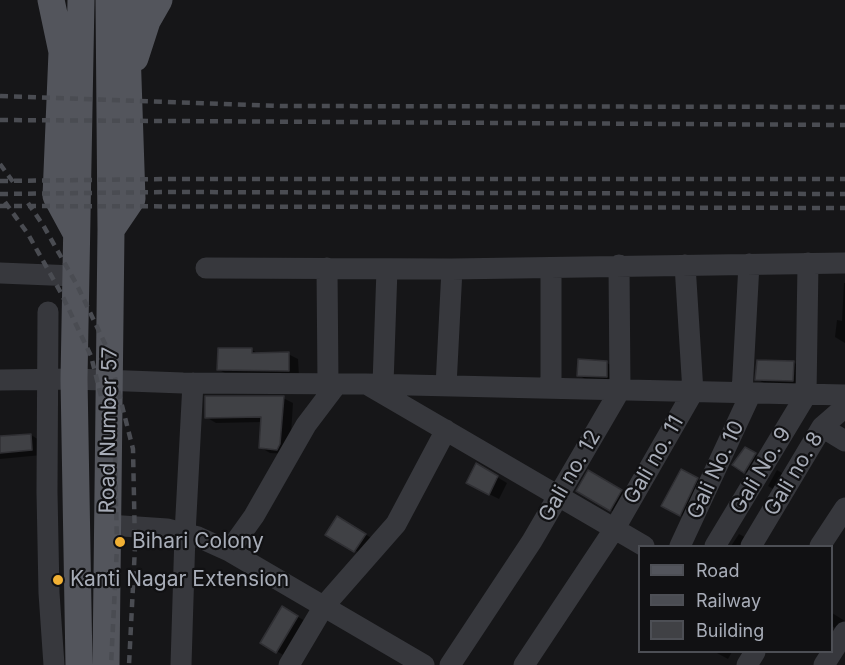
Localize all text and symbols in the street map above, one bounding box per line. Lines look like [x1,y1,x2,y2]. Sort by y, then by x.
street label: Road Number 57 [95,346,123,514]
street label: Gali no. 11 [619,411,689,509]
street label: Gali No. 10 [682,417,750,523]
street label: Gali No. 9 [725,423,797,519]
street label: Gali no. 12 [534,426,606,526]
street label: Gali no. 8 [759,427,829,521]
place label: Bihari Colony [132,529,264,555]
marker: Bihari Colony [113,535,127,549]
legend [638,545,833,653]
text: Road [696,560,739,581]
place label: Kanti Nagar Extension [70,567,289,593]
marker: Kanti Nagar Extension [51,573,65,587]
text: Railway [696,590,761,611]
text: Building [696,620,764,641]

